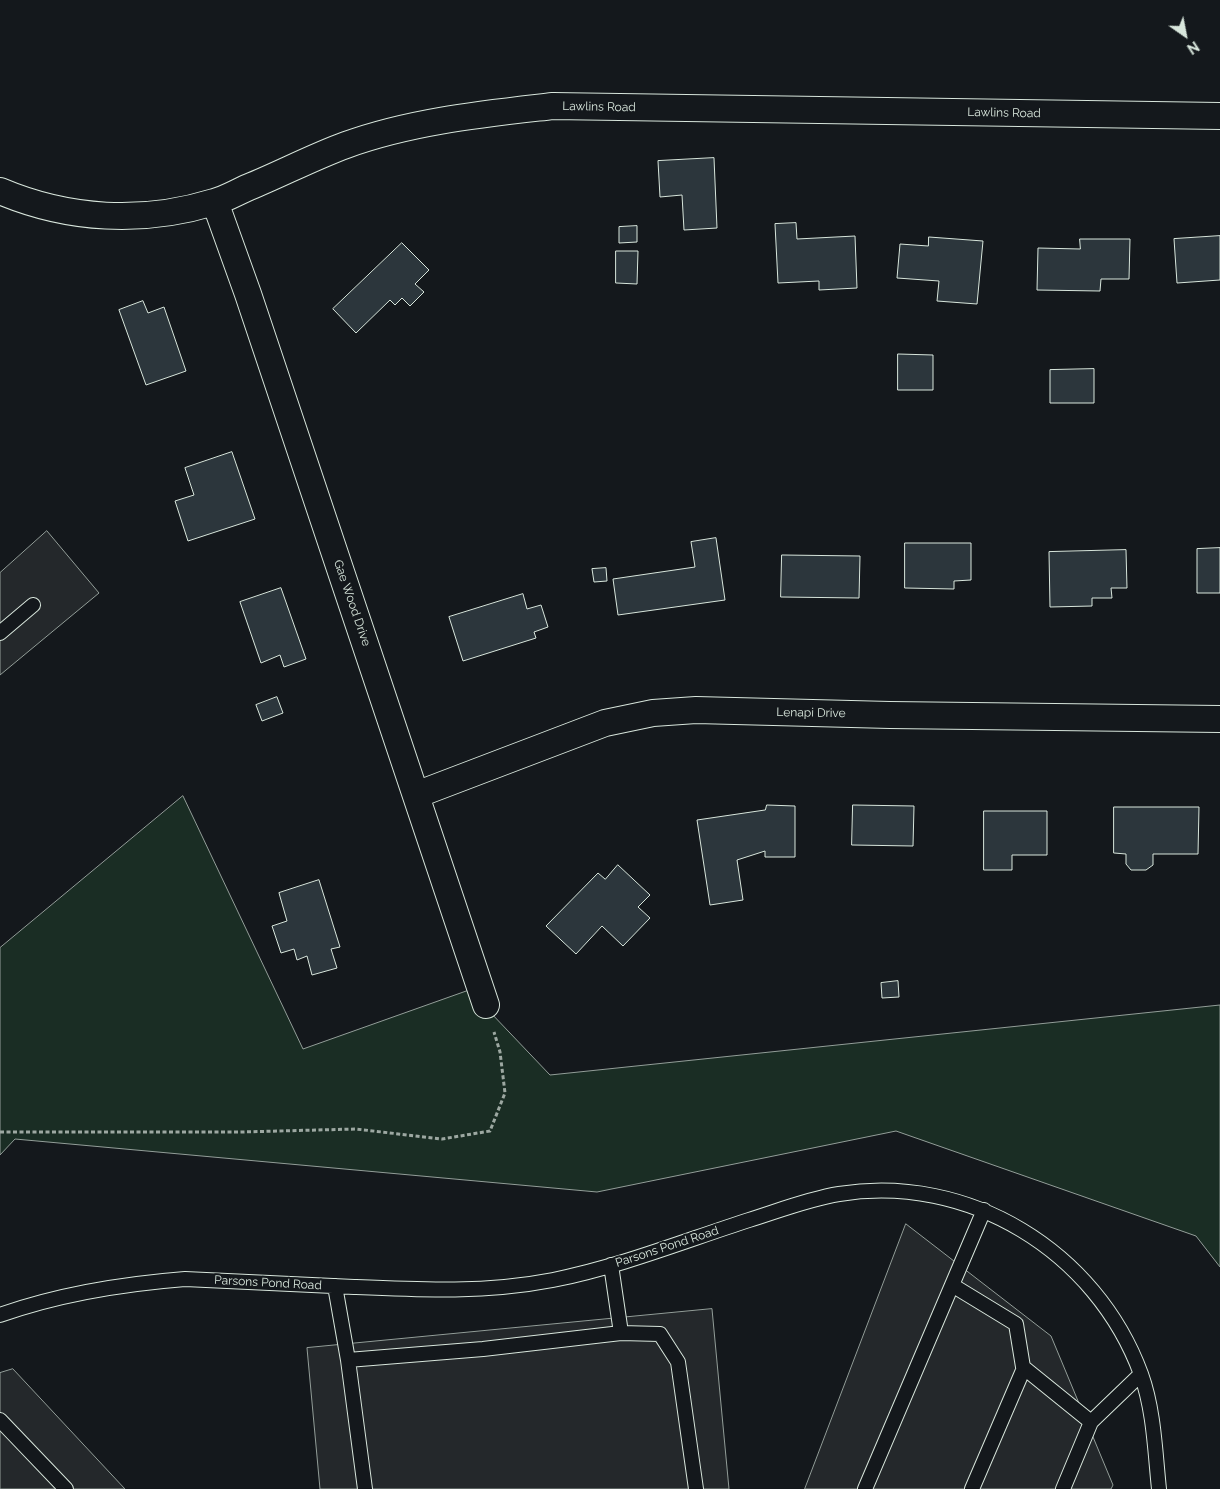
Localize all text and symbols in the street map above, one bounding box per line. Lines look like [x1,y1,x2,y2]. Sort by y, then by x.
north arrow [1160,10,1210,60]
text: N [1184,38,1202,57]
street label: Lawlins Road [562,99,636,115]
street label: Lawlins Road [967,105,1041,121]
street label: Gae Wood Drive [330,558,374,648]
street label: Lenapi Drive [776,705,846,721]
street label: Parsons Pond Road [614,1224,720,1270]
street label: Parsons Pond Road [214,1273,322,1293]

